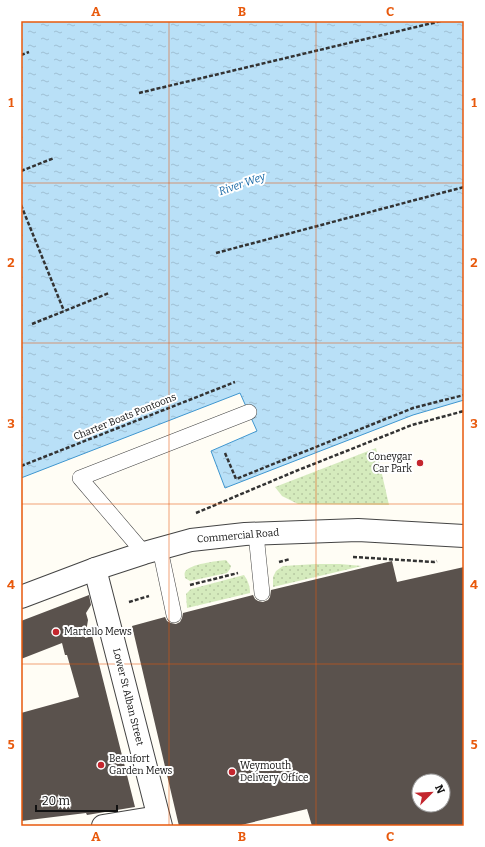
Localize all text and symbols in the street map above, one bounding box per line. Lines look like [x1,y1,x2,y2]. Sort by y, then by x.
text: A [91,4,101,19]
text: B [238,4,246,19]
text: C [386,4,394,19]
text: 1 [8,95,14,110]
text: 1 [471,95,477,110]
water label: River Wey [217,170,268,198]
text: 2 [7,255,15,270]
text: 2 [470,255,478,270]
street label: Charter Boats Pontoons [72,391,178,443]
text: 3 [7,416,15,431]
text: 3 [470,416,478,431]
place label: Coneygar Car Park [368,451,413,475]
marker: Coneygar Car Park [415,458,425,468]
street label: Commercial Road [196,526,280,546]
text: 4 [7,577,15,592]
text: 4 [470,577,478,592]
place label: Martello Mews [64,626,132,638]
marker: Martello Mews [51,627,61,637]
street label: Lower St Alban Street [110,647,146,747]
text: 5 [7,737,15,752]
text: 5 [470,737,478,752]
place label: Beaufort Garden Mews [109,753,172,777]
marker: Beaufort Garden Mews [96,760,106,770]
place label: Weymouth Delivery Office [240,760,309,784]
marker: Weymouth Delivery Office [227,767,237,777]
north arrow [411,773,451,813]
text: N [432,783,448,796]
scale bar [36,787,117,813]
text: 20 m [42,794,71,808]
text: A [91,829,101,844]
text: B [238,829,246,844]
text: C [386,829,394,844]

